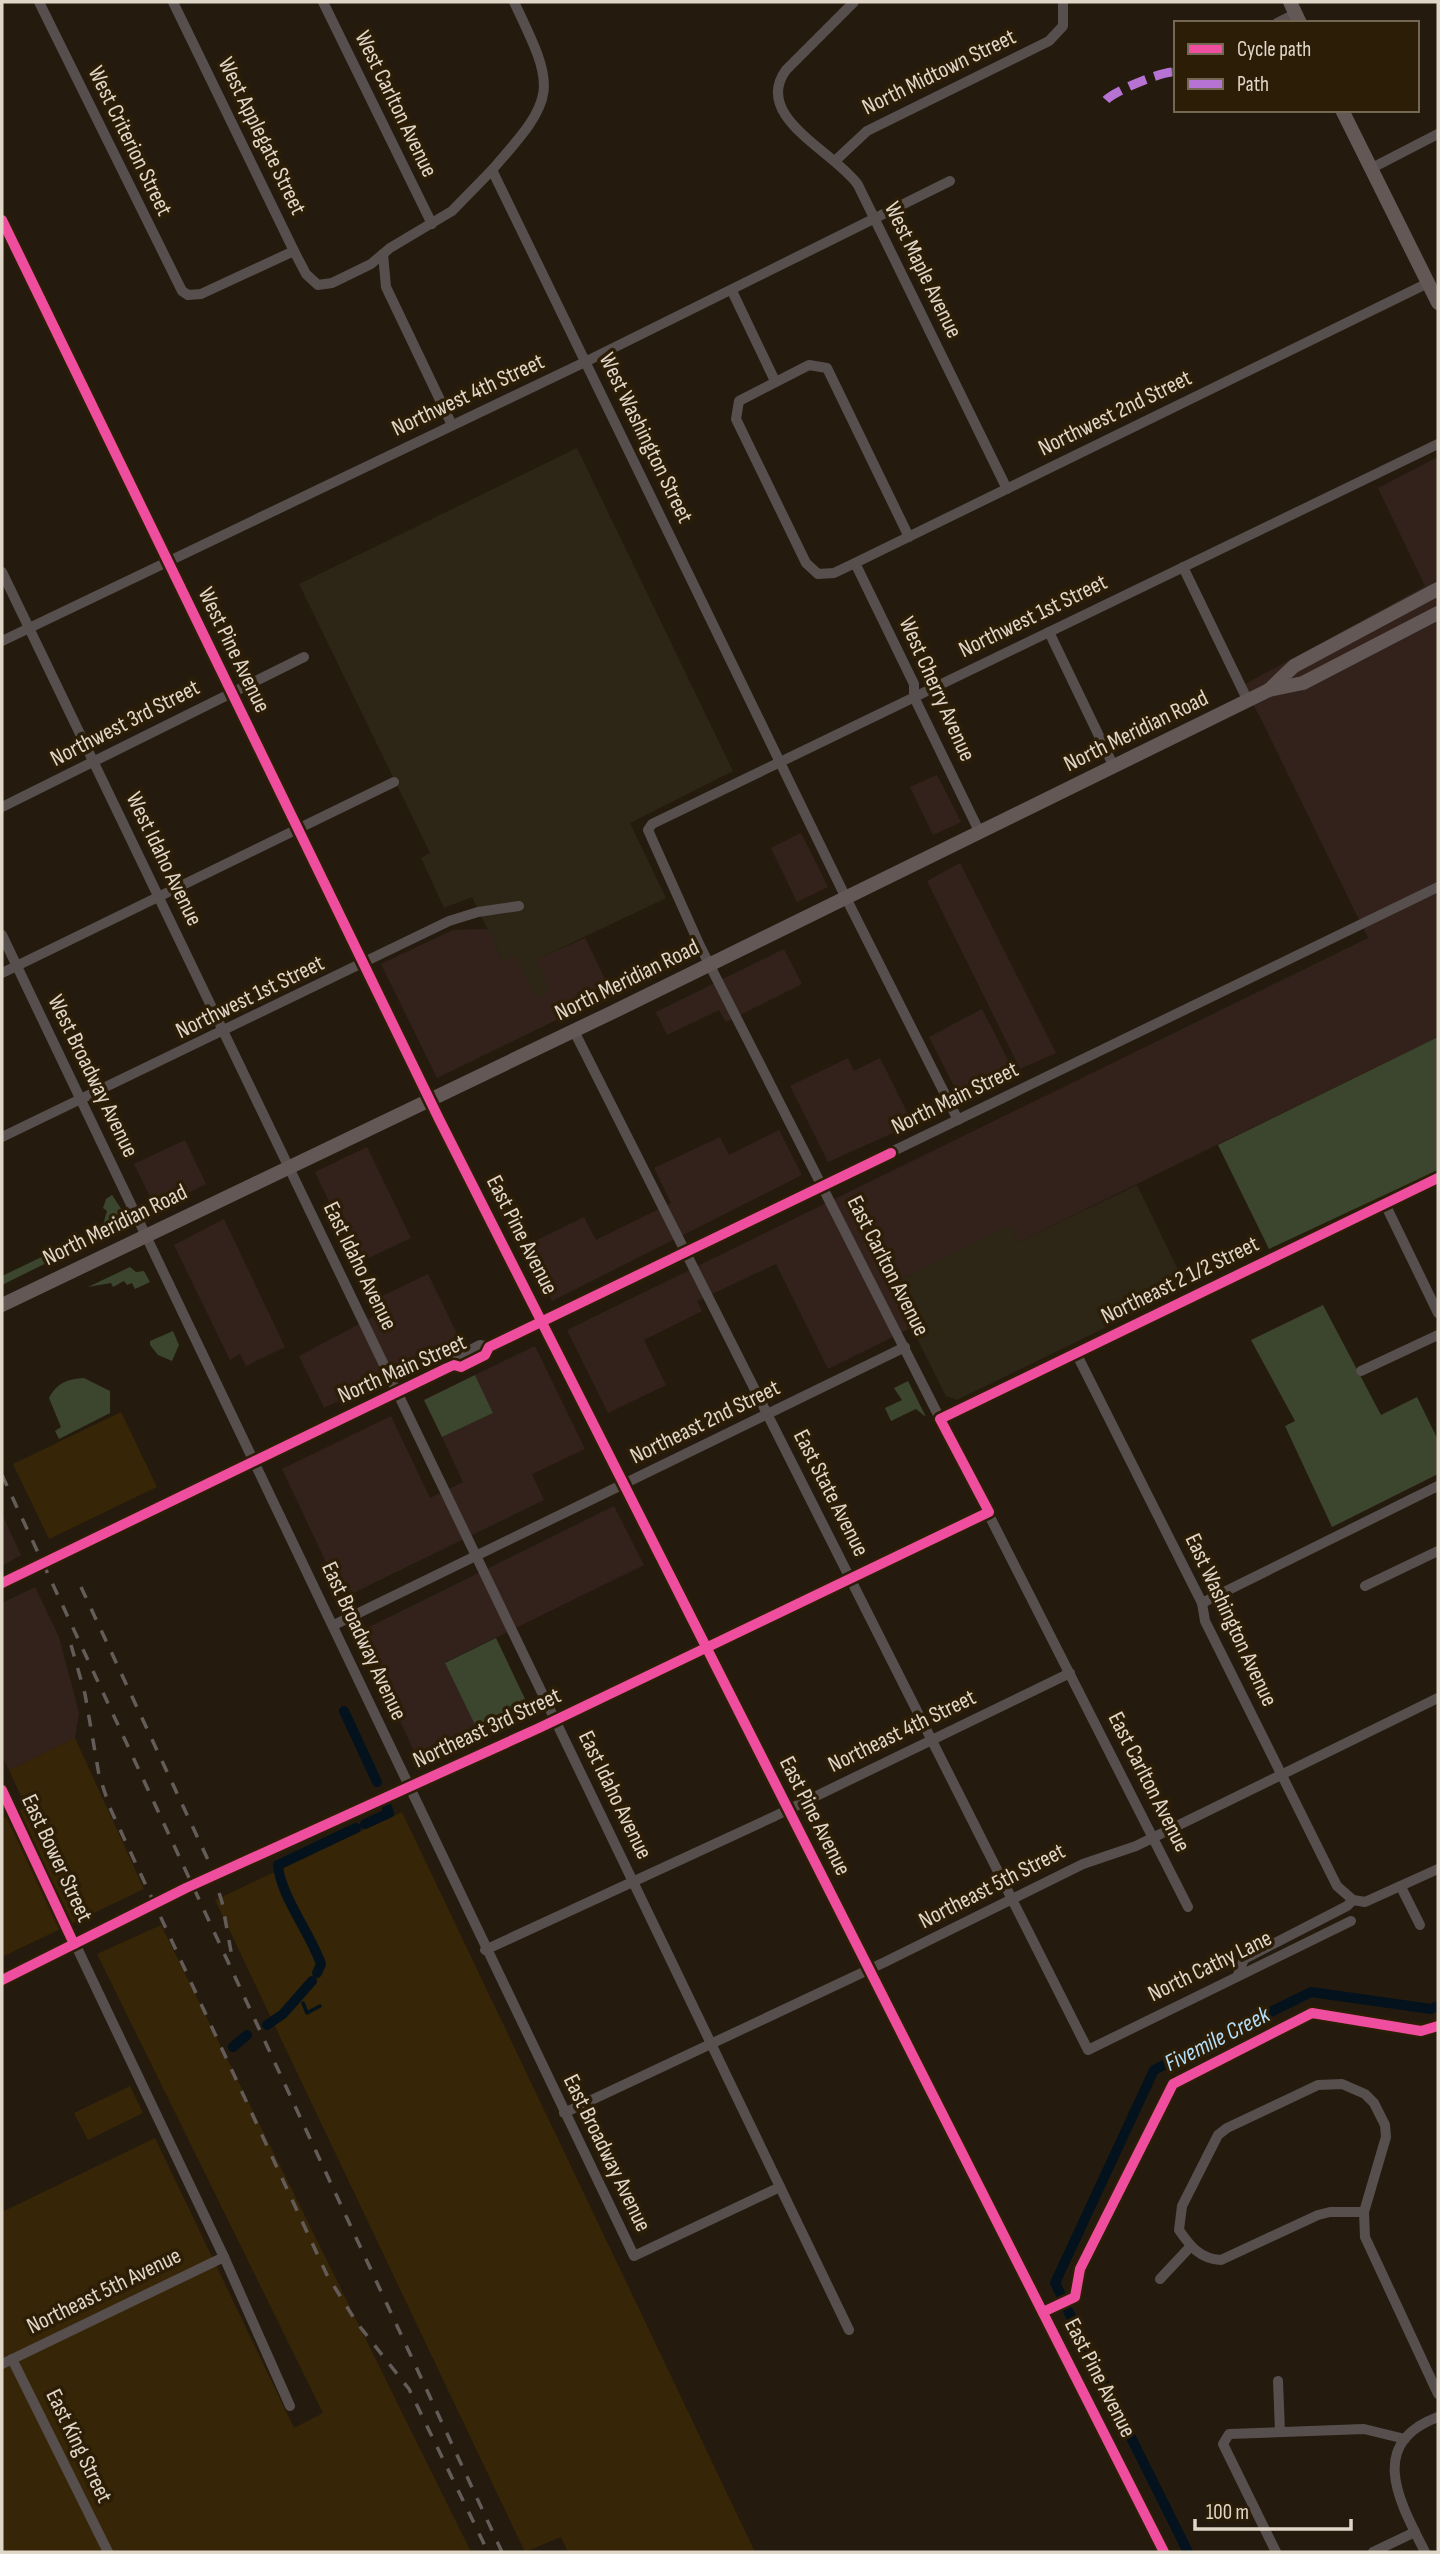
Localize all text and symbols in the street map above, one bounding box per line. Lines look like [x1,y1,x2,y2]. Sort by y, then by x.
legend [1174,21,1419,112]
street label: North Midtown Street [858,23,1020,121]
street label: West Carlton Avenue [348,26,444,182]
text: Cycle path [1237,37,1311,62]
street label: West Applegate Street [212,53,312,219]
street label: West Criterion Street [82,62,178,220]
text: Path [1237,72,1269,97]
street label: West Maple Avenue [878,197,968,343]
street label: Northwest 4th Street [387,348,549,442]
street label: West Washington Street [593,348,699,528]
street label: Northwest 2nd Street [1034,364,1196,462]
street label: Northwest 1st Street [954,568,1112,664]
street label: West Pine Avenue [192,583,276,717]
street label: West Cherry Avenue [893,612,981,766]
street label: Northwest 3rd Street [46,673,204,773]
street label: North Meridian Road [1059,684,1213,778]
street label: West Idaho Avenue [120,788,208,930]
street label: North Meridian Road [550,933,704,1027]
street label: Northwest 1st Street [171,949,329,1045]
street label: West Broadway Avenue [42,990,144,1162]
street label: North Main Street [887,1055,1023,1141]
street label: East Pine Avenue [480,1171,564,1299]
street label: North Meridian Road [38,1178,192,1272]
street label: East Carlton Avenue [841,1191,935,1341]
street label: East Idaho Avenue [317,1197,403,1335]
street label: Northeast 2 1/2 Street [1097,1230,1263,1330]
street label: North Main Street [333,1328,471,1410]
street label: Northeast 2nd Street [626,1374,784,1470]
street label: East State Avenue [787,1425,875,1561]
street label: East Washington Avenue [1179,1529,1283,1711]
street label: East Broadway Avenue [315,1557,413,1725]
street label: Northeast 3rd Street [409,1682,565,1774]
street label: Northeast 4th Street [824,1683,980,1779]
street label: East Carlton Avenue [1102,1707,1196,1857]
street label: East Idaho Avenue [572,1726,658,1864]
street label: East Pine Avenue [773,1752,857,1880]
street label: East Bower Street [15,1790,99,1926]
street label: Northeast 5th Street [914,1837,1070,1935]
street label: North Cathy Lane [1144,1924,1276,2008]
water label: Fivemile Creek [1160,2000,1275,2078]
street label: East Broadway Avenue [557,2070,657,2236]
street label: Northeast 5th Avenue [22,2242,186,2340]
street label: East Pine Avenue [1058,2314,1142,2442]
street label: East King Street [39,2385,119,2507]
scale bar [1195,2488,1351,2532]
text: 100 m [1206,2500,1249,2525]

